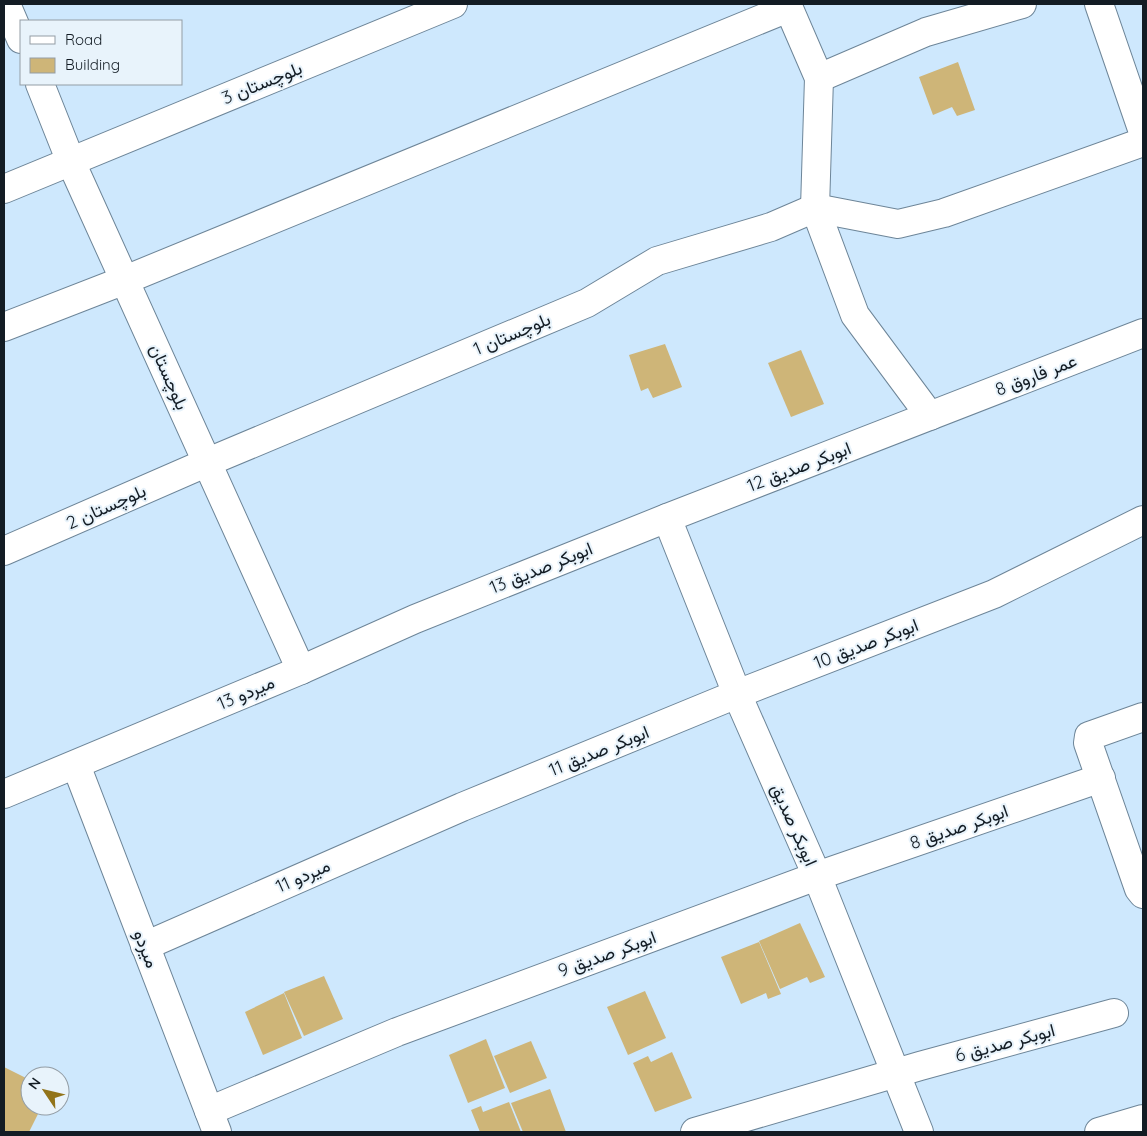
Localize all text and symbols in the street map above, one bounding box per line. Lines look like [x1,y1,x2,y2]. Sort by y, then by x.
legend [20,20,182,85]
text: Road [65,30,102,49]
text: Building [65,55,120,74]
street label: بلوچستان 3 [218,56,306,110]
street label: بلوچستان 1 [470,307,554,361]
street label: بلوچستان [144,340,194,414]
street label: عمر فاروق 8 [992,348,1080,401]
street label: ابوبکر صدیق 12 [744,436,854,497]
street label: بلوچستان 2 [62,479,150,535]
street label: ابوبکر صدیق 13 [486,536,596,599]
street label: ابوبکر صدیق 10 [810,613,921,674]
street label: میردو 13 [214,670,278,715]
street label: ابوبکر صدیق 11 [545,720,652,781]
street label: ابوبکر صدیق [766,780,823,870]
street label: ابوبکر صدیق 8 [907,799,1011,854]
street label: میردو 11 [272,853,334,898]
street label: ابوبکر صدیق 9 [555,925,659,982]
street label: میردو [129,927,164,971]
street label: ابوبکر صدیق 6 [952,1018,1057,1067]
north arrow [20,1066,70,1116]
text: N [24,1074,45,1093]

